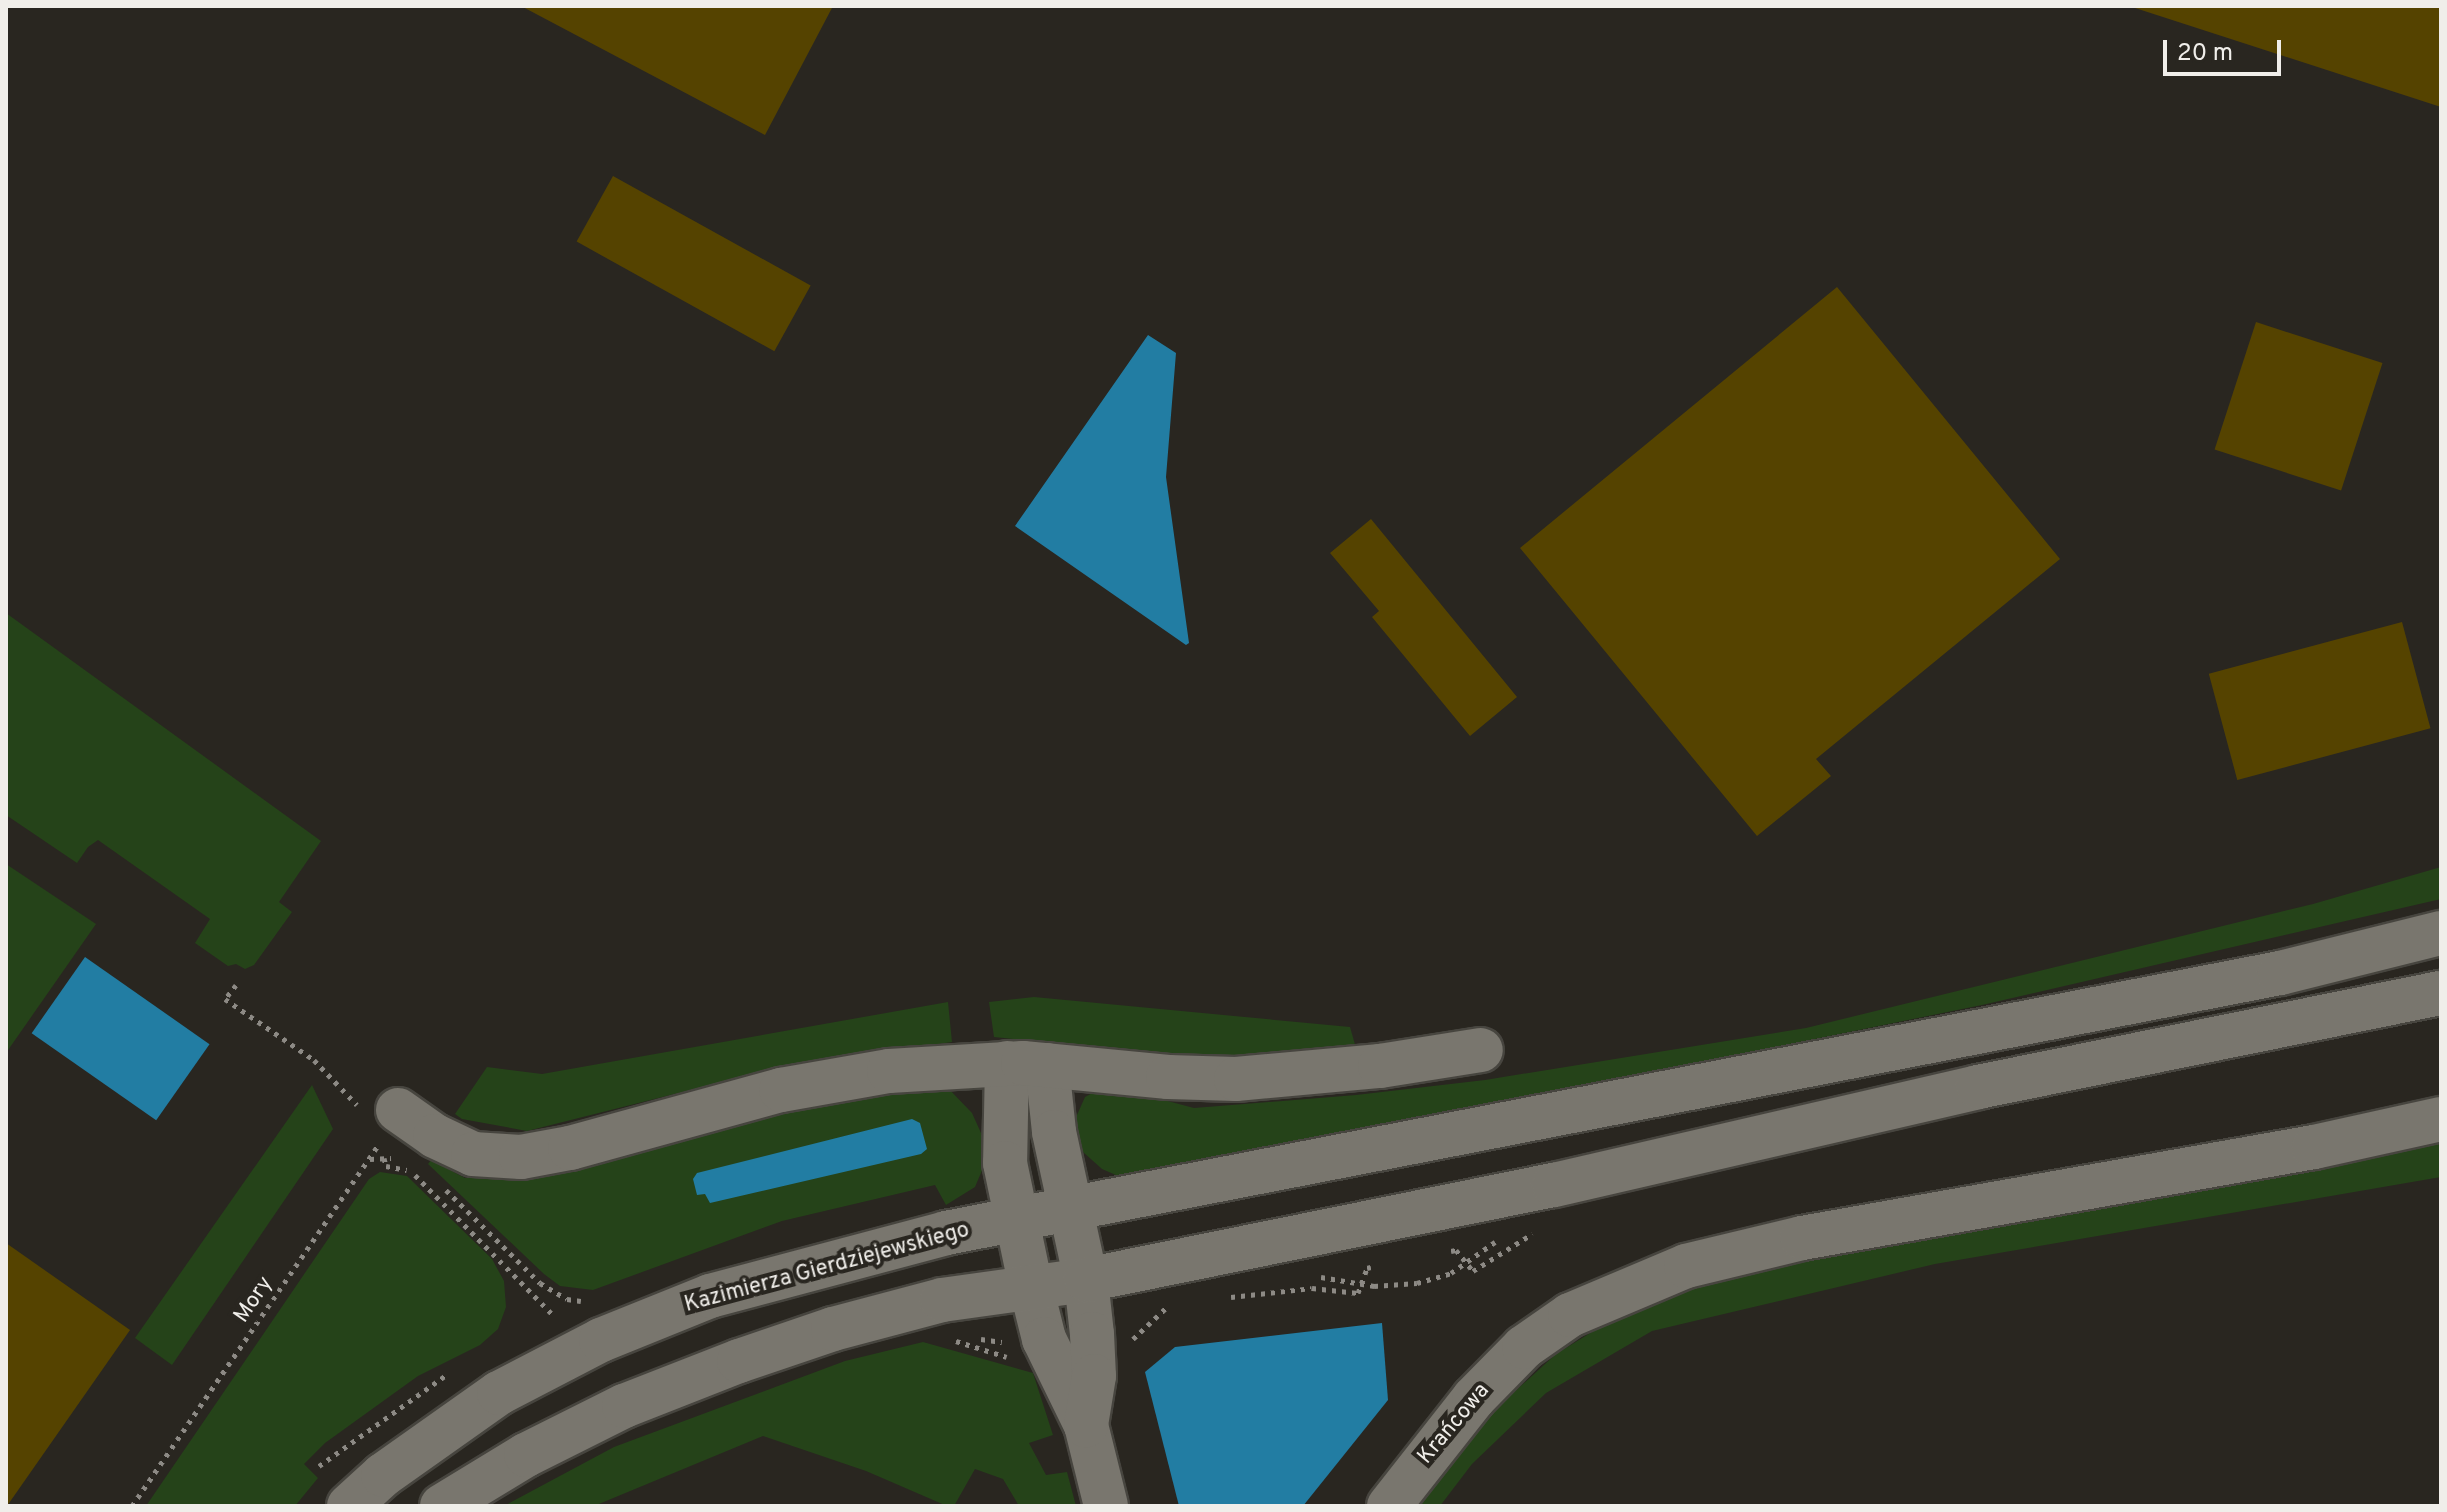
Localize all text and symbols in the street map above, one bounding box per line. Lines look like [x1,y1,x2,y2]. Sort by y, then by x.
scale bar [2167,24,2285,74]
text: 20 m [2177,39,2233,69]
street label: Kazimierza Gierdziejewskiego [682,1217,972,1319]
street label: Mory [229,1272,279,1328]
street label: Krańcowa [1413,1378,1495,1470]

